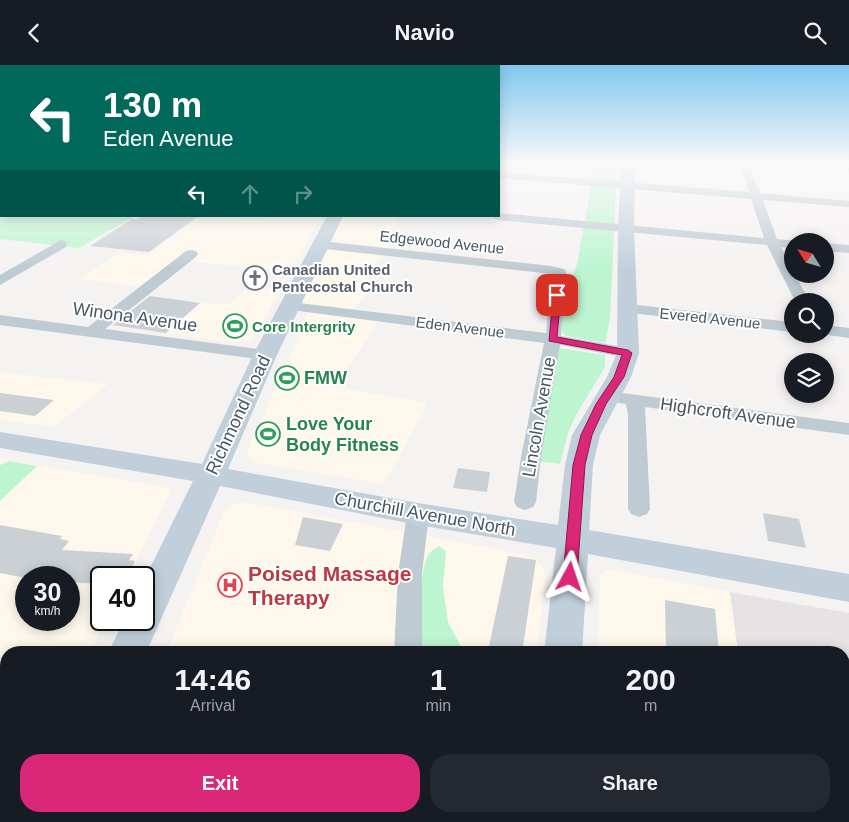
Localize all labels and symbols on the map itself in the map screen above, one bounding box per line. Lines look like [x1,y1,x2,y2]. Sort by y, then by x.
street label: Edgewood Avenue [379,227,505,257]
north arrow [784,233,834,283]
place label: Canadian United Pentecostal Church [272,261,413,295]
church icon: Canadian United Pentecostal Church [242,265,268,291]
pin [536,274,578,316]
street label: Winona Avenue [71,298,199,336]
street label: Evered Avenue [659,304,761,332]
sports icon: Core Intergrity [222,313,248,339]
street label: Eden Avenue [415,313,505,341]
place label: Core Intergrity [252,318,356,335]
street label: Richmond Road [202,352,274,478]
street label: Lincoln Avenue [519,355,559,479]
sports icon: FMW [274,365,300,391]
place label: FMW [304,368,347,388]
street label: Highcroft Avenue [659,394,797,432]
place label: Love Your Body Fitness [286,414,399,455]
sports icon: Love Your Body Fitness [255,421,281,447]
street label: Churchill Avenue North [333,488,517,540]
position arrow [543,550,595,602]
place label: Poised Massage Therapy [248,562,411,609]
speed limit sign: 40 [90,566,155,631]
hospital icon: Poised Massage Therapy [217,572,243,598]

